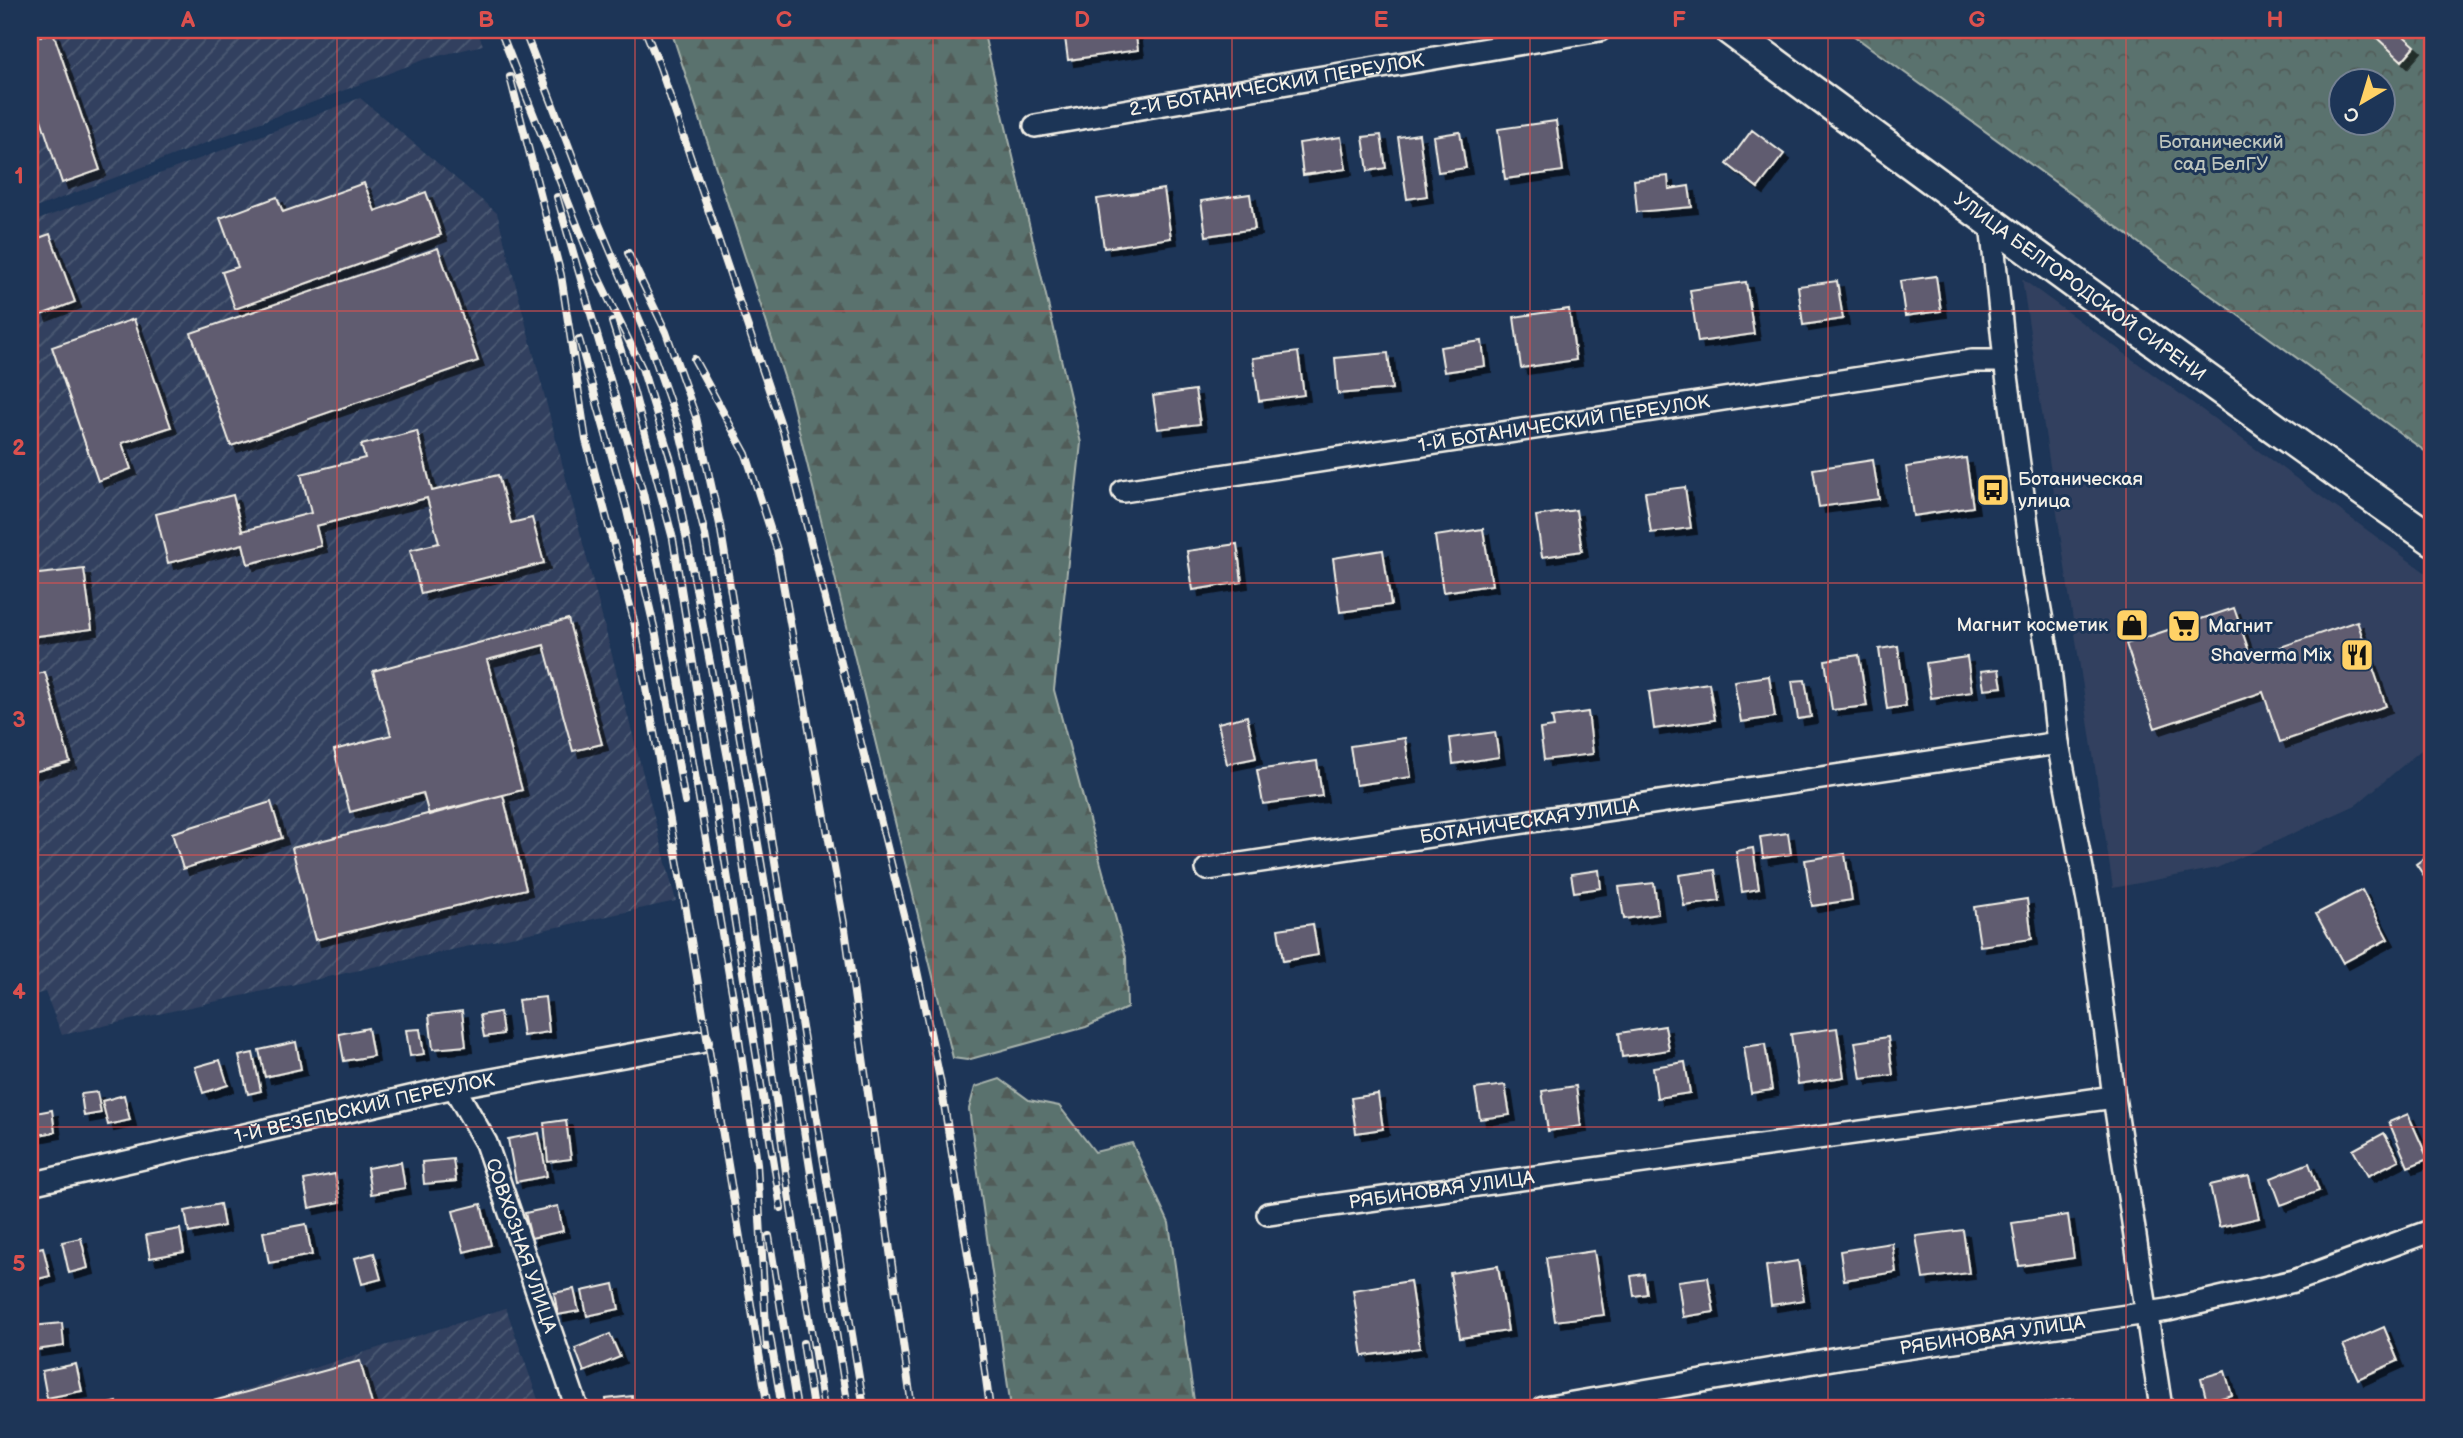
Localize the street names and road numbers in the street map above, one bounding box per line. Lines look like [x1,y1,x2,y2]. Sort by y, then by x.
street label: 2-Й БОТАНИЧЕСКИЙ ПЕРЕУЛОК [1127,48,1426,121]
street label: УЛИЦА БЕЛГОРОДСКОЙ СИРЕНИ [1949,188,2210,386]
street label: 1-Й БОТАНИЧЕСКИЙ ПЕРЕУЛОК [1416,390,1712,457]
street label: БОТАНИЧЕСКАЯ УЛИЦА [1418,794,1641,849]
street label: 1-Й ВЕЗЕЛЬСКИЙ ПЕРЕУЛОК [232,1068,497,1148]
street label: СОВХОЗНАЯ УЛИЦА [481,1155,562,1336]
street label: РЯБИНОВАЯ УЛИЦА [1347,1166,1536,1214]
street label: РЯБИНОВАЯ УЛИЦА [1898,1311,2087,1360]

